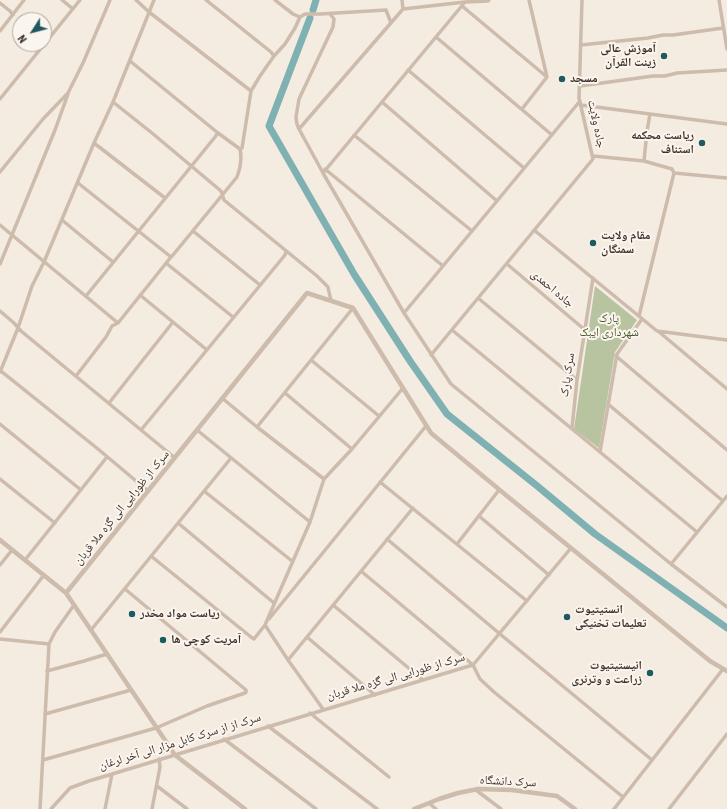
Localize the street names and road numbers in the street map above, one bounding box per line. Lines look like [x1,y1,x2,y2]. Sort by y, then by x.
street label: جاده ولایت [584,99,608,149]
street label: جاده احمدی [528,267,576,311]
street label: سرک پارک [558,352,578,398]
street label: سرک از ظورایی الی گزه ملا قربان [71,448,173,568]
street label: سرک از ظورایی الی گزه ملا قربان [325,650,467,704]
street label: سرک از از سرک کابل مزار الی آخر لرغان [97,710,263,774]
street label: سرک دانشگاه [479,773,537,791]

